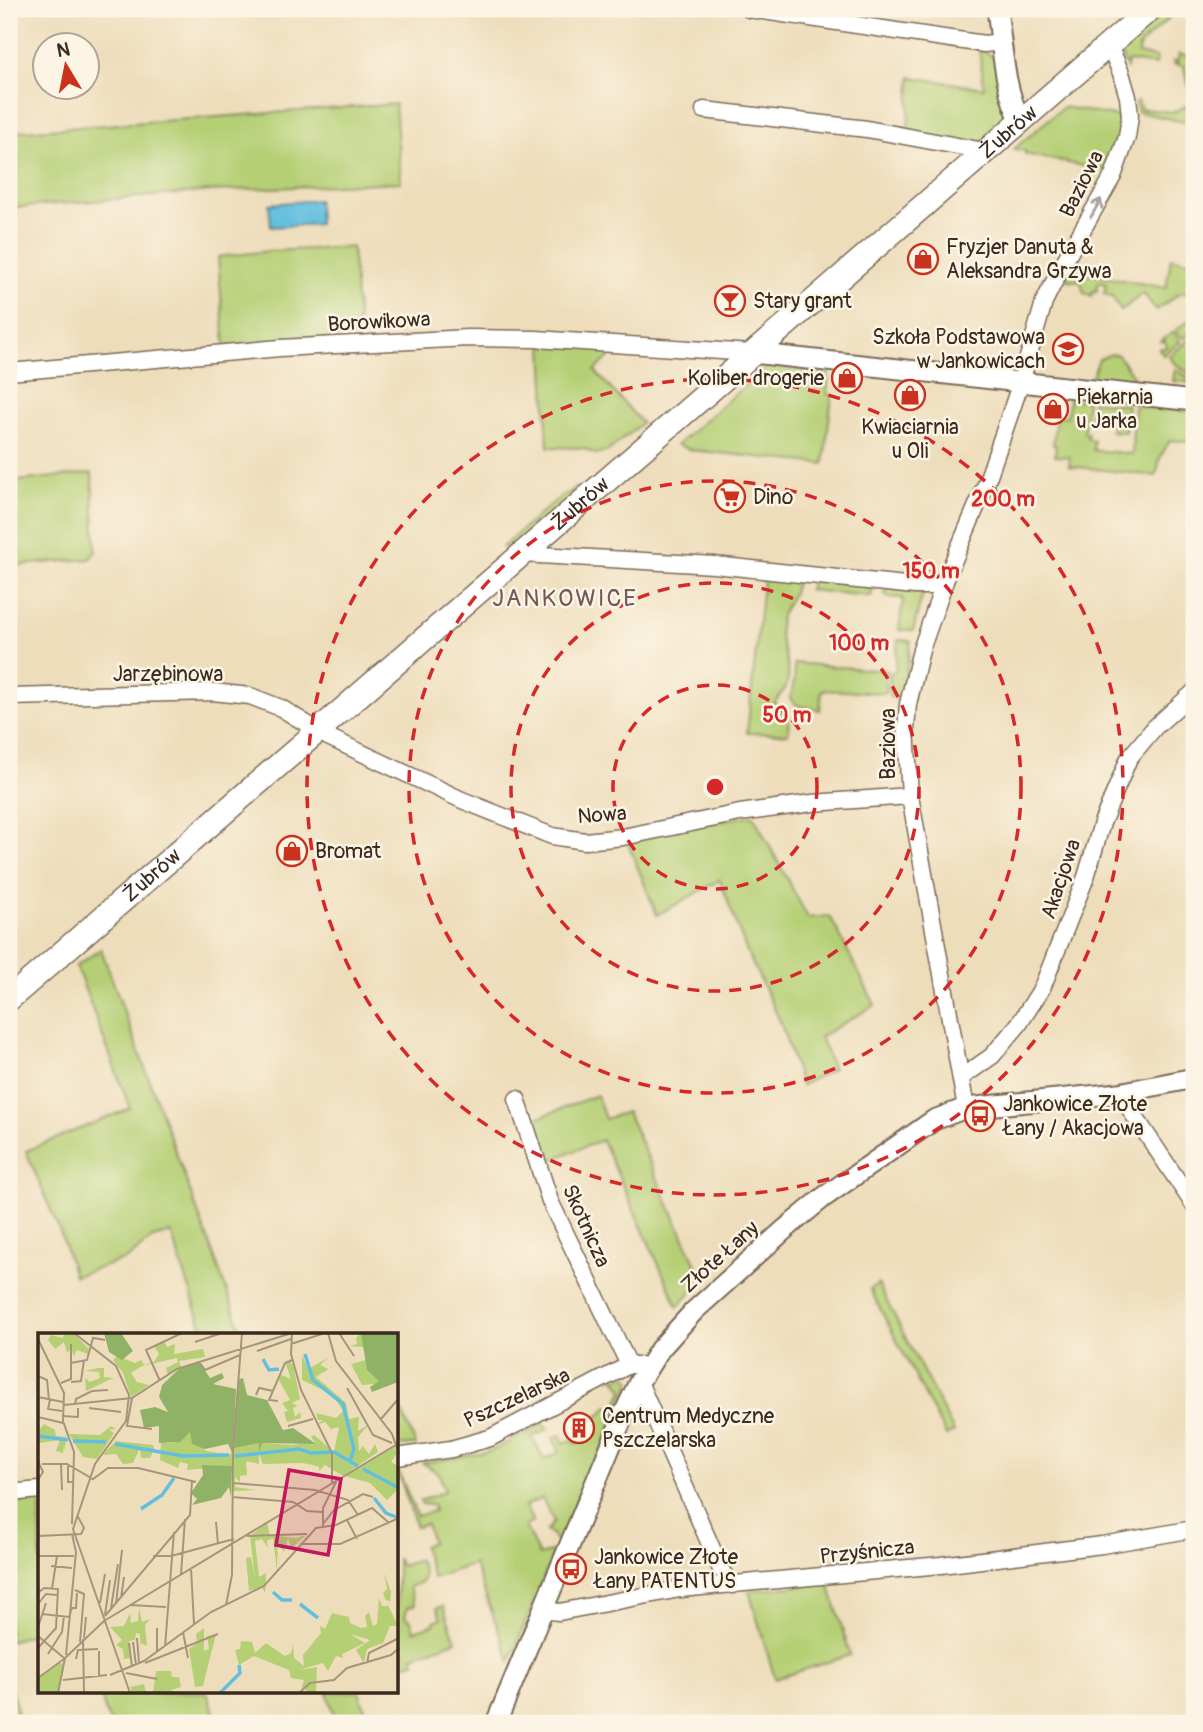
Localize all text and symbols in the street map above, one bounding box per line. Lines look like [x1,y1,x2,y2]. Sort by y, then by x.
north arrow [32,32,102,102]
text: N [55,37,72,63]
street label: Żubrów [973,99,1043,165]
street label: Baziowa [1054,146,1110,222]
one-way arrow [1090,198,1103,219]
place label: Fryzjer Danuta & Aleksandra Grzywa [946,234,1112,285]
shop icon: Fryzjer Danuta & Aleksandra Grzywa [906,242,940,276]
bar icon: Stary grant [713,284,747,318]
place label: Stary grant [753,288,852,315]
street label: Borowikowa [327,306,431,338]
place label: Szkoła Podstawowa w Jankowicach [872,324,1045,375]
school or university icon: Szkoła Podstawowa w Jankowicach [1051,332,1085,366]
shop icon: Koliber drogerie [830,361,864,395]
place label: Koliber drogerie [687,365,825,392]
shop icon: Kwiaciarnia u Oli [893,378,927,412]
place label: Piekarnia u Jarka [1076,384,1153,435]
shop icon: Piekarnia u Jarka [1036,392,1070,426]
place label: Kwiaciarnia u Oli [861,414,959,465]
street label: Żubrów [545,471,615,536]
supermarket icon: Dino [713,480,747,514]
place label: Dino [753,484,793,511]
text: 200 m [971,486,1035,513]
text: 150 m [902,558,960,585]
district label: JANKOWICE [492,584,638,613]
text: 100 m [829,630,889,657]
street label: Jarzębinowa [113,661,223,688]
text: 50 m [763,702,812,729]
street label: Baziowa [875,708,902,780]
centre of rings [703,775,727,799]
street label: Nowa [577,800,627,830]
shop icon: Bromat [275,834,309,868]
street label: Akacjowa [1035,836,1087,922]
place label: Bromat [315,838,381,865]
street label: Żubrów [117,842,187,908]
place label: Jankowice Złote Łany / Akacjowa [1001,1091,1148,1142]
bus stop icon: Jankowice Złote Łany / Akacjowa [963,1099,997,1133]
street label: Skotnicza [556,1180,616,1272]
street label: Złote Łany [675,1215,765,1299]
inset map [38,1333,399,1694]
street label: Pszczelarska [460,1362,574,1434]
place label: Centrum Medyczne Pszczelarska [602,1403,775,1454]
building icon: Centrum Medyczne Pszczelarska [562,1411,596,1445]
street label: Przyśnicza [818,1534,916,1570]
place label: Jankowice Złote Łany PATENTUS [592,1544,739,1595]
bus stop icon: Jankowice Złote Łany PATENTUS [554,1552,588,1586]

